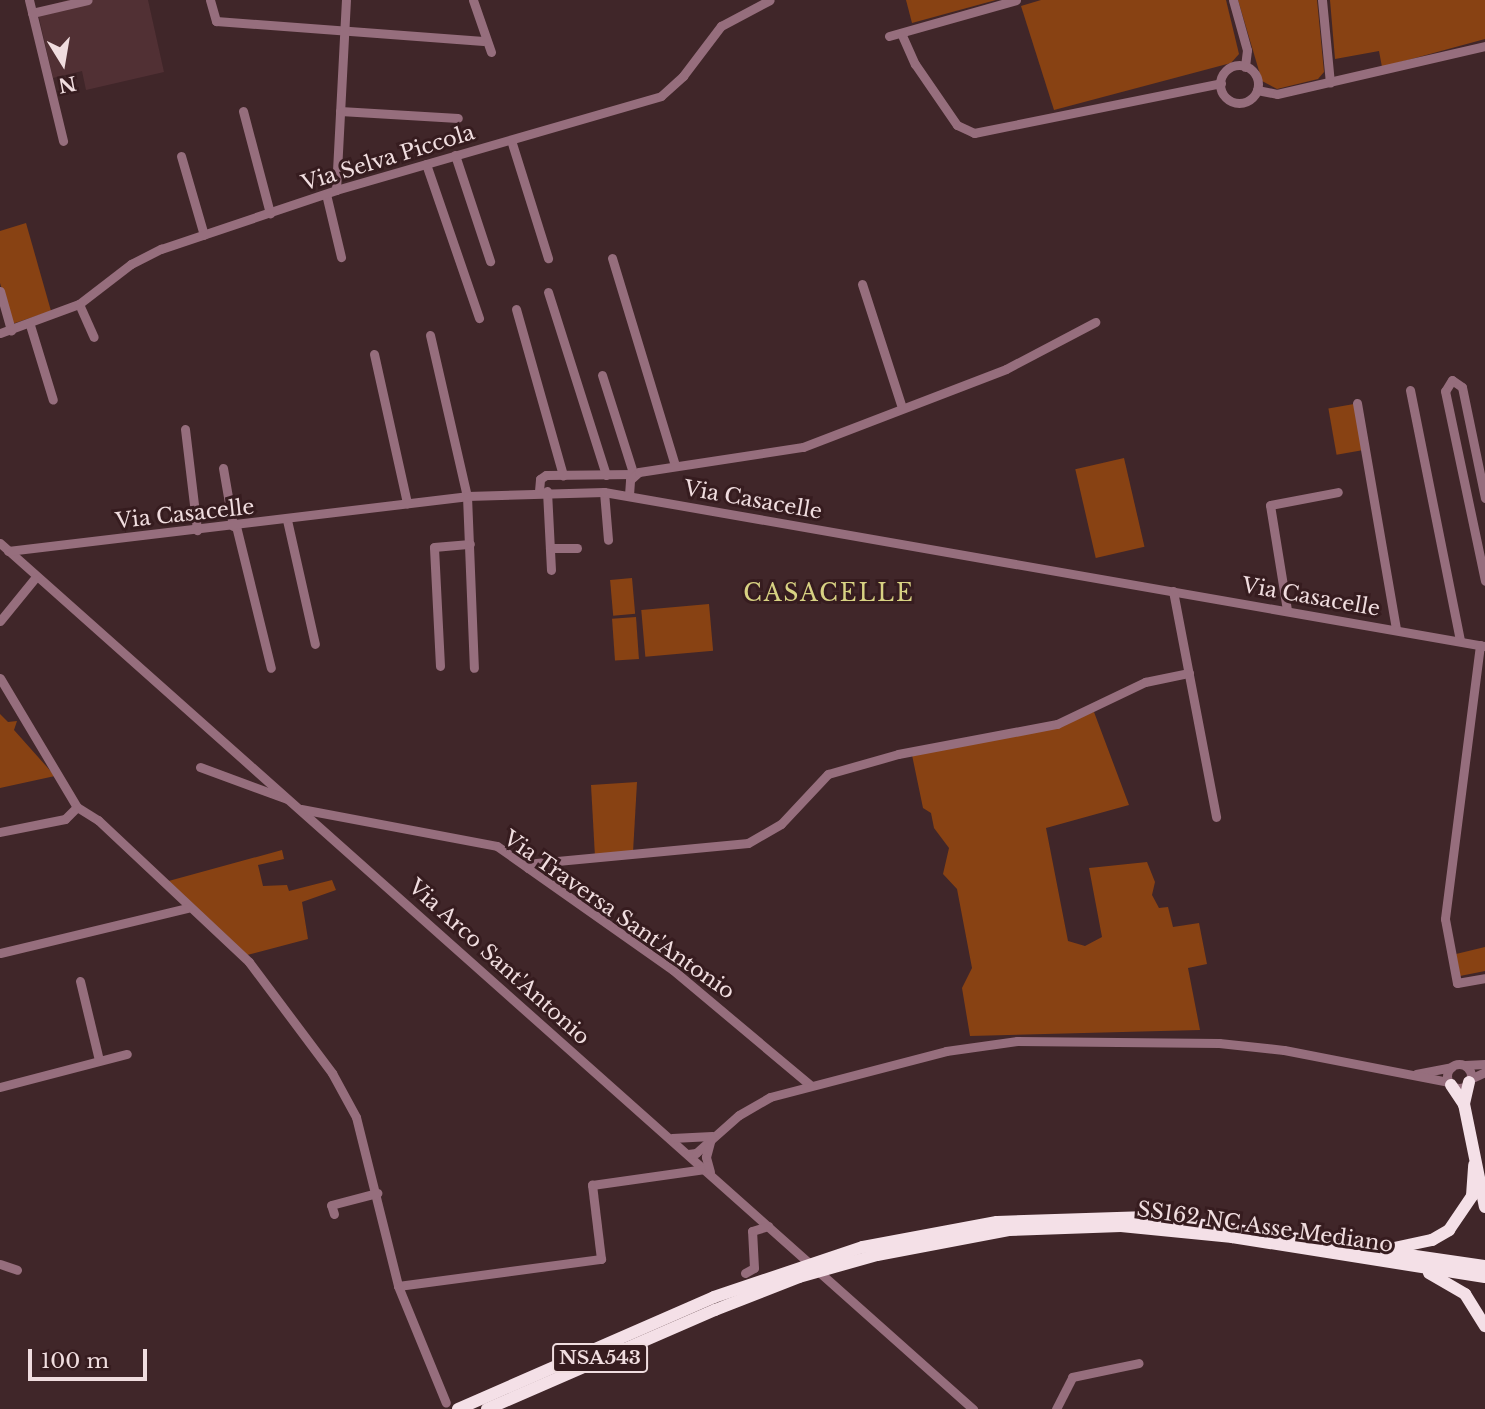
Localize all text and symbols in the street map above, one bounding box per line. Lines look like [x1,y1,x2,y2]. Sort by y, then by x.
north arrow [28,28,98,98]
text: N [56,71,78,97]
street label: Via Selva Piccola [298,120,478,196]
street label: Via Casacelle [682,475,824,525]
street label: Via Casacelle [114,494,256,534]
street label: Via Casacelle [1240,572,1382,622]
district label: CASACELLE [744,579,914,607]
street label: Via Traversa Sant'Antonio [498,825,740,1005]
street label: Via Arco Sant'Antonio [403,874,595,1050]
street label: SS162 NC Asse Mediano [1135,1196,1395,1258]
scale bar [32,1336,150,1380]
road number: NSA543 [551,1342,649,1374]
text: 100 m [41,1348,109,1374]

